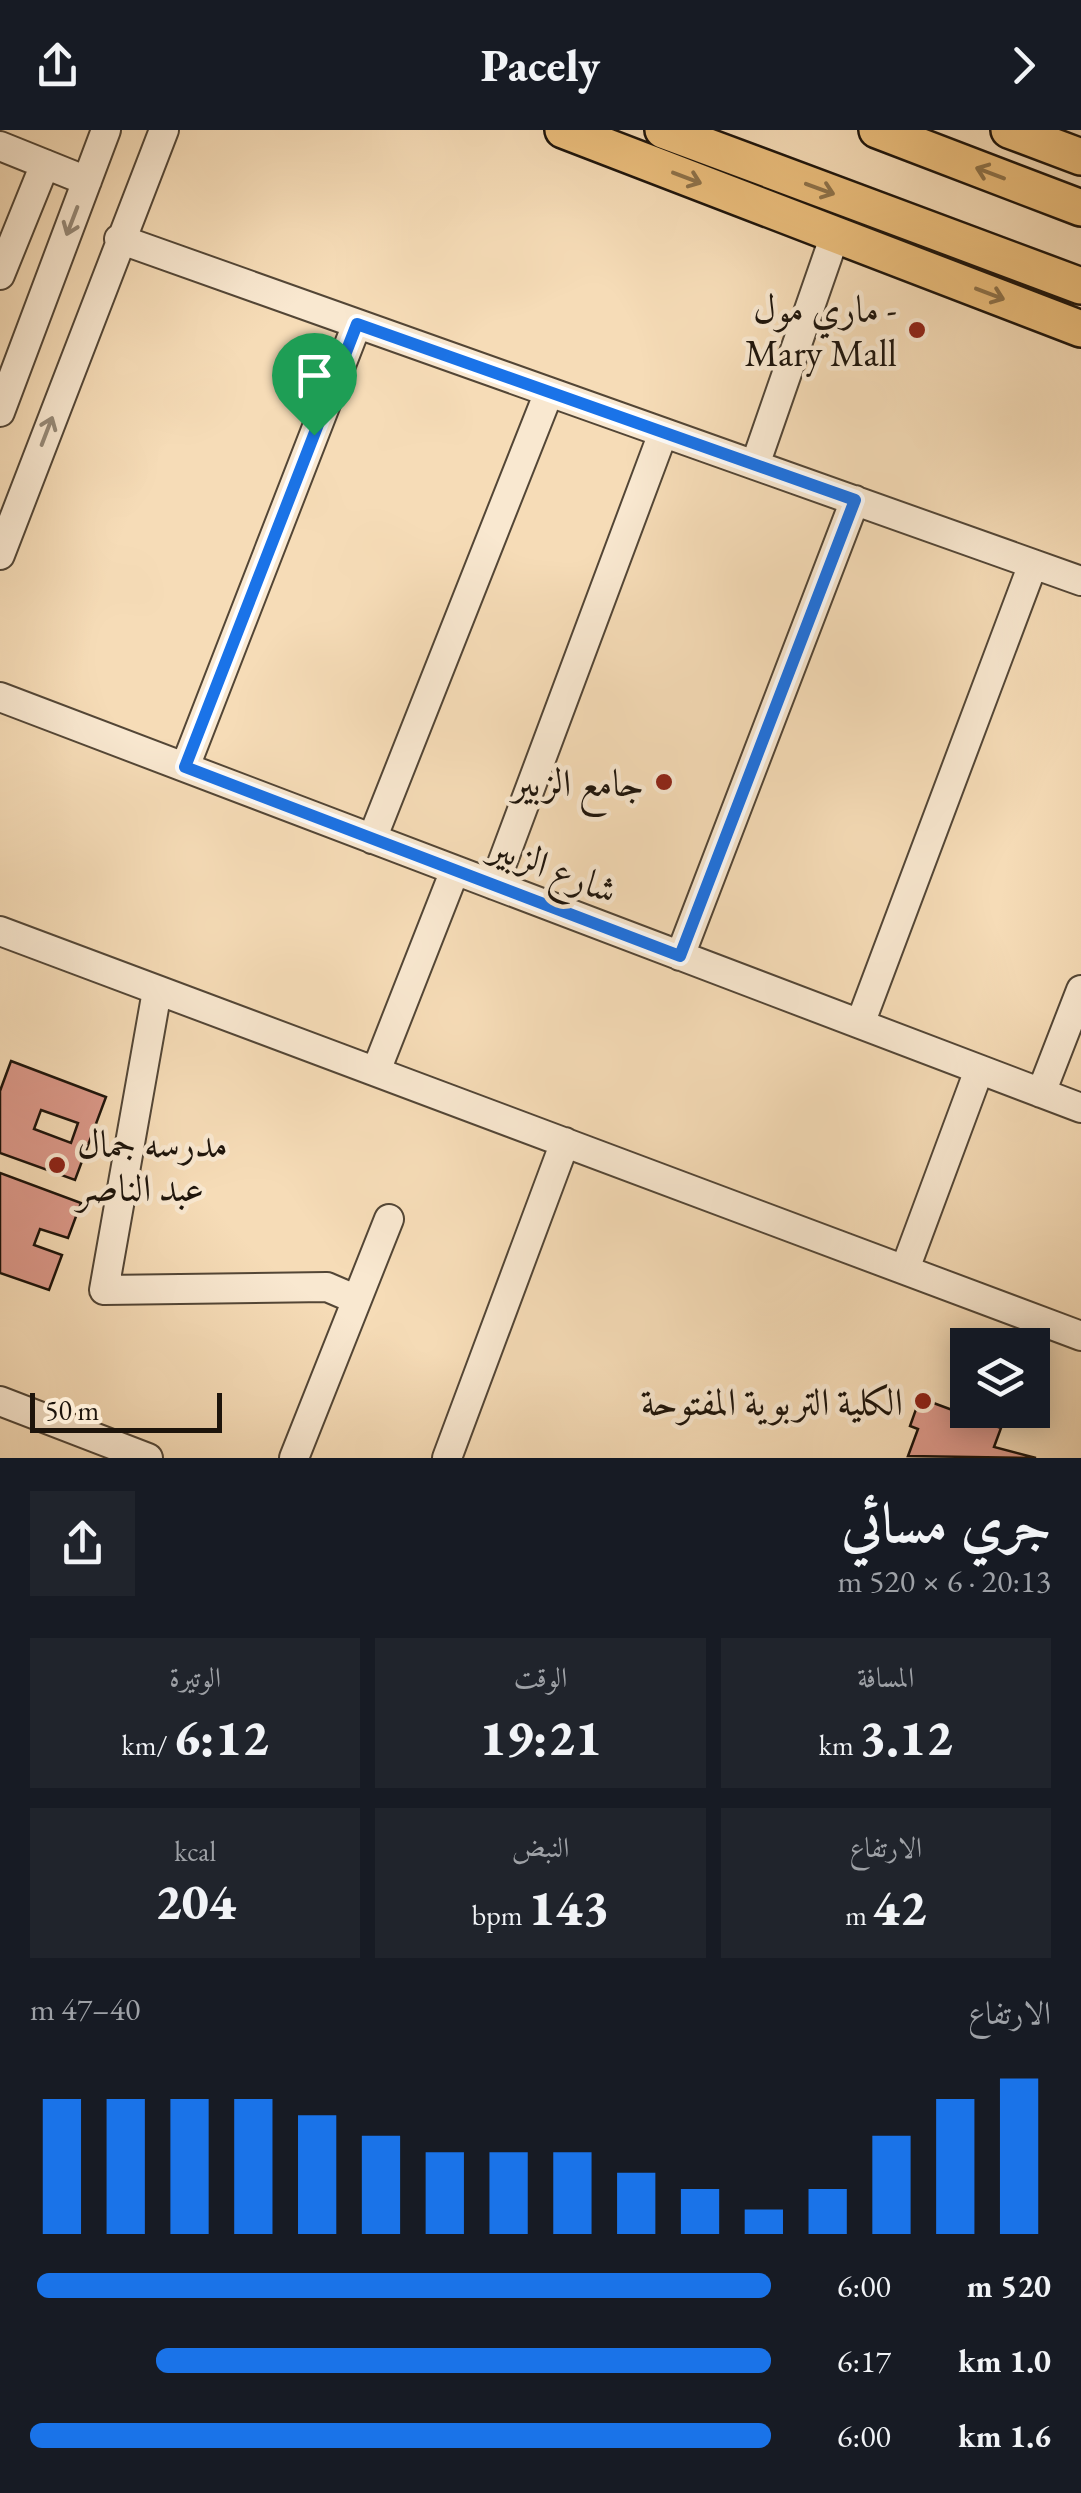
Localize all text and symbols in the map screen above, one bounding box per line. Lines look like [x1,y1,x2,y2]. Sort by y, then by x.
text: Pacely [481,36,600,94]
icon: share [30,38,85,93]
icon: forward [996,38,1051,93]
one-way arrow [975,163,1006,181]
one-way arrow [670,170,701,188]
one-way arrow [804,181,835,199]
one-way arrow [62,205,80,236]
place label: ماري مول - Mary Mall [745,284,897,377]
one-way arrow [974,286,1005,304]
marker: ماري مول - Mary Mall [906,319,928,341]
pin [272,333,357,436]
icon: arrive [287,348,342,403]
one-way arrow [39,417,57,448]
place label: جامع الزبير [508,758,644,817]
marker: جامع الزبير [653,771,675,793]
street label: شارع الزبير [477,820,625,921]
place label: مدرسه جمال عبد الناصر [73,1119,228,1213]
marker: مدرسه جمال عبد الناصر [46,1154,68,1176]
map controls [950,1328,1050,1428]
button: layers [950,1328,1050,1428]
place label: الكلية التربوية المفتوحة [640,1377,903,1426]
scale bar [30,1388,222,1432]
marker: الكلية التربوية المفتوحة [912,1390,934,1412]
text: 50 m [45,1392,99,1428]
text: جري مسائي [842,1487,1051,1558]
button: share [30,1491,135,1596]
text: 20:13 · 6 × 520 m [838,1560,1051,1602]
text: الوتيرة [169,1659,221,1695]
text: الوقت [514,1659,567,1695]
text: المسافة [857,1659,914,1695]
text: 6:12 [173,1705,269,1770]
text: 19:21 [479,1705,602,1770]
text: 3.12 [859,1705,953,1770]
text: /km [122,1727,173,1763]
text: km [819,1727,859,1763]
text: النبض [512,1829,569,1865]
text: الارتفاع [850,1829,922,1865]
text: kcal [174,1833,216,1869]
text: 204 [155,1869,236,1934]
text: 143 [528,1875,609,1940]
text: 42 [873,1875,927,1940]
text: bpm [472,1897,528,1933]
text: m [845,1897,873,1933]
text: 40–47 m [30,1988,140,2030]
text: الارتفاع [968,1992,1051,2034]
text: 6:00 [837,2265,891,2307]
text: 520 m [967,2265,1051,2307]
text: 6:17 [837,2340,891,2382]
text: 1.0 km [958,2340,1051,2382]
text: 6:00 [837,2415,891,2457]
text: 1.6 km [958,2415,1051,2457]

